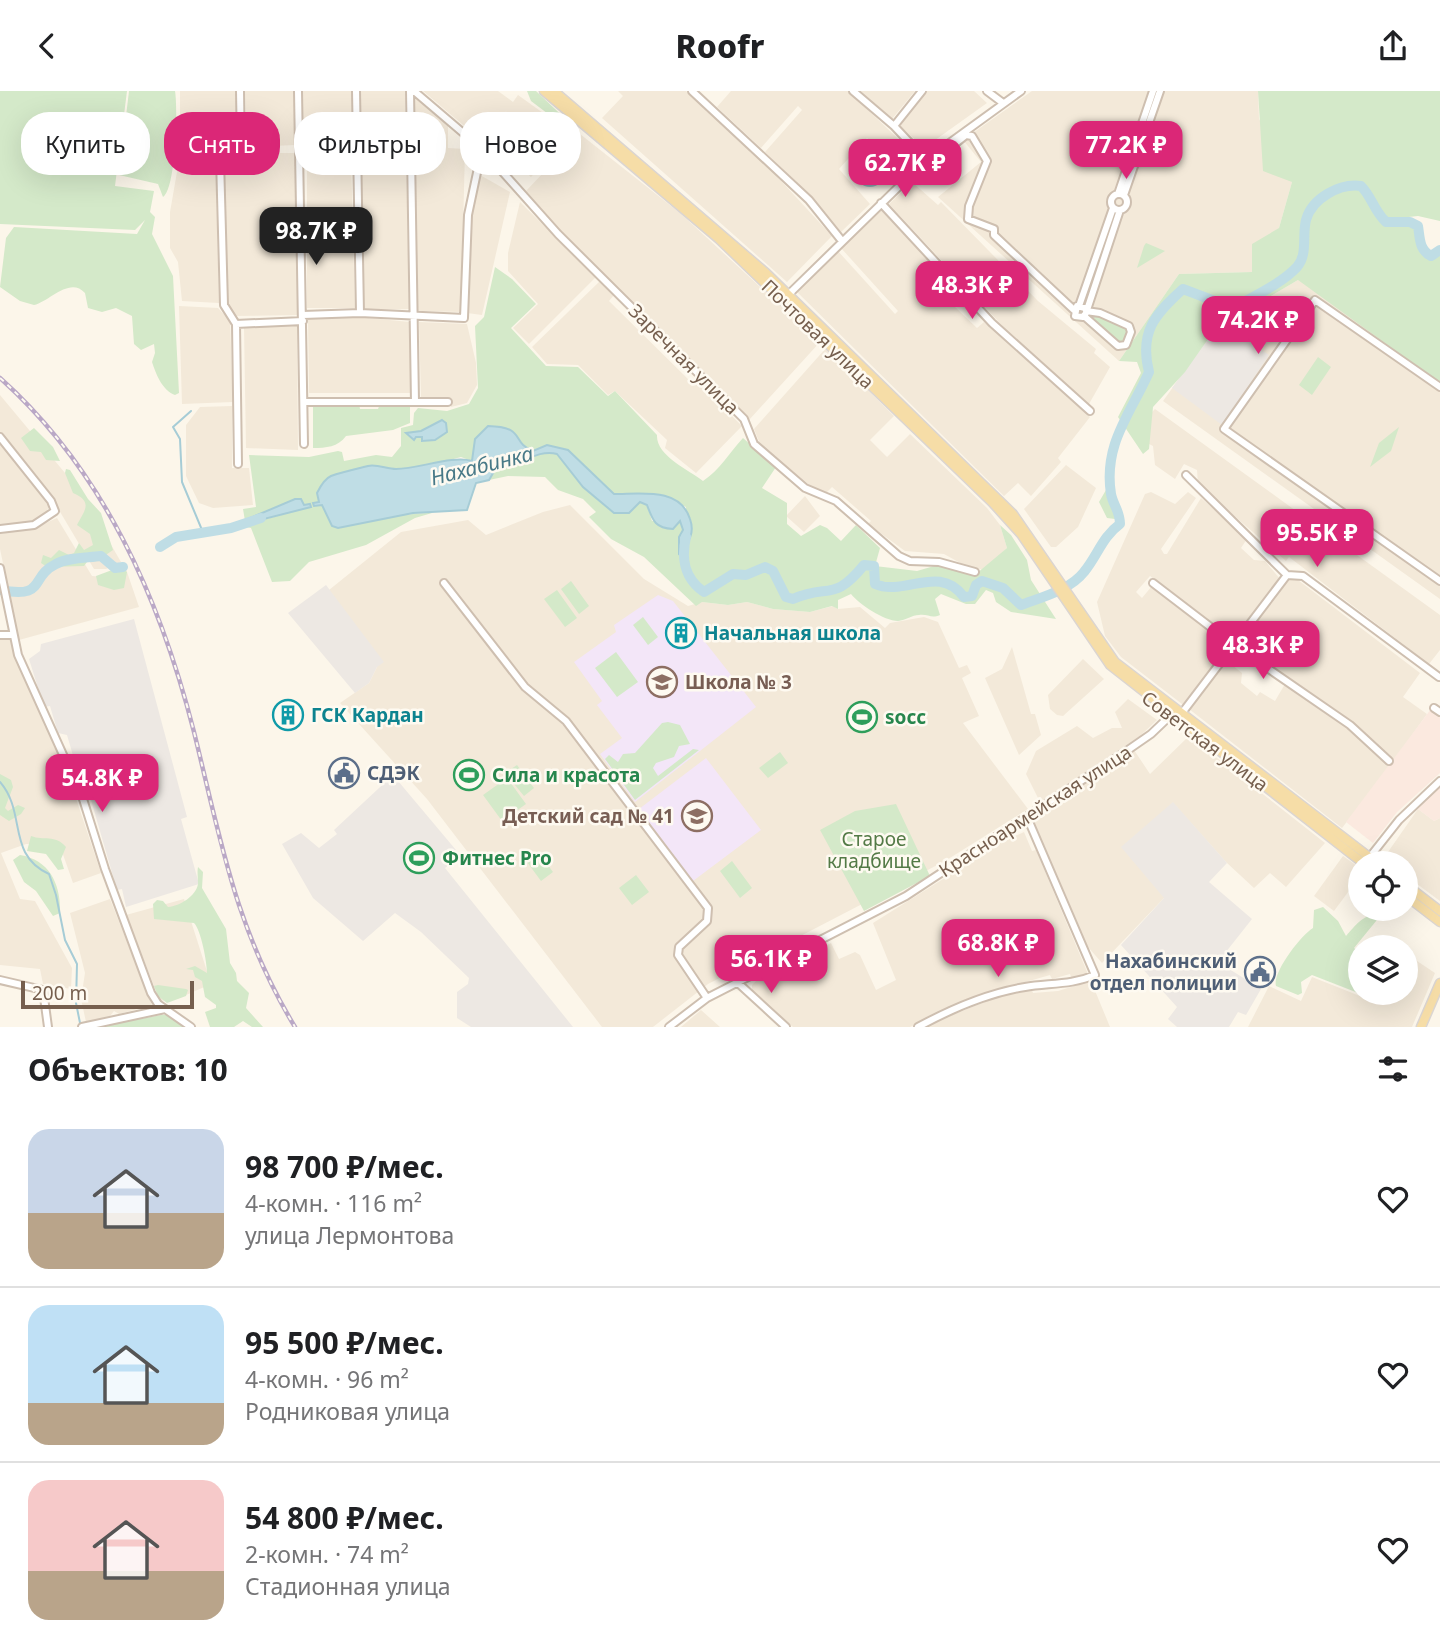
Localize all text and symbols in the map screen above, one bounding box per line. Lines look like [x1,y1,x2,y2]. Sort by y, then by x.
text: Roofr [676,24,765,67]
icon: back [28,27,66,65]
icon: share [1374,27,1412,65]
chip: Купить [21,112,150,175]
chip: Снять [164,112,280,175]
chip: Фильтры [294,112,446,175]
chip: Новое [460,112,581,175]
pin: 77.2K ₽ [1061,122,1191,181]
text: 77.2K ₽ [1086,128,1166,160]
pin: 62.7K ₽ [840,139,970,199]
text: 62.7K ₽ [865,146,945,178]
pin: 98.7K ₽ [251,207,381,267]
text: 98.7K ₽ [276,214,356,246]
pin: 48.3K ₽ [907,261,1037,321]
text: 48.3K ₽ [932,268,1012,300]
street label: Почтовая улица [756,274,880,394]
pin: 74.2K ₽ [1193,296,1323,356]
street label: Заречная улица [623,298,745,420]
text: 74.2K ₽ [1218,303,1298,335]
water label: Нахабинка [428,439,536,491]
pin: 95.5K ₽ [1252,510,1382,569]
text: 95.5K ₽ [1277,516,1357,548]
building icon: Начальная школа [664,616,698,650]
place label: Начальная школа [704,620,881,646]
pin: 48.3K ₽ [1198,621,1328,681]
text: 48.3K ₽ [1223,628,1303,660]
school or university icon: Школа № 3 [645,665,679,699]
place label: Школа № 3 [685,669,792,695]
street label: Советская улица [1136,685,1274,797]
building icon: ГСК Кардан [271,698,305,732]
sports icon: socc [845,700,879,734]
place label: ГСК Кардан [311,702,424,728]
place label: socc [885,704,926,730]
street label: Красноармейская улица [934,739,1136,883]
pin: 54.8K ₽ [37,755,167,814]
public building icon: СДЭК [327,756,361,790]
sports icon: Сила и красота [452,758,486,792]
place label: СДЭК [367,760,420,786]
text: 54.8K ₽ [62,761,142,793]
place label: Сила и красота [492,762,640,788]
school or university icon: Детский сад № 41 [680,799,714,833]
place label: Детский сад № 41 [502,803,674,829]
park label: Старое кладбище [827,826,921,874]
sports icon: Фитнес Pro [402,841,436,875]
place label: Фитнес Pro [442,845,552,871]
map controls [1348,851,1418,1005]
button: locate [1348,851,1418,921]
pin: 68.8K ₽ [933,919,1063,979]
text: 68.8K ₽ [958,926,1038,958]
pin: 56.1K ₽ [706,935,836,995]
button: layers [1348,935,1418,1005]
text: 56.1K ₽ [731,942,811,974]
place label: Нахабинский отдел полиции [1090,948,1237,996]
public building icon: Нахабинский отдел полиции [1243,955,1277,989]
scale bar [21,978,194,1010]
text: 200 m [32,980,87,1006]
text: Объектов: 10 [28,1049,228,1090]
icon: filters [1374,1050,1412,1088]
text: 98 700 ₽/мес. [245,1146,444,1187]
icon: home [84,1157,168,1241]
icon: heart [1374,1180,1412,1218]
text: 4-комн. · 116 m² [245,1187,422,1219]
text: улица Лермонтова [245,1219,454,1251]
text: 95 500 ₽/мес. [245,1322,444,1363]
icon: home [84,1333,168,1417]
icon: heart [1374,1356,1412,1394]
text: 4-комн. · 96 m² [245,1363,409,1395]
text: Родниковая улица [245,1395,450,1427]
text: 54 800 ₽/мес. [245,1497,444,1538]
icon: home [84,1508,168,1592]
icon: heart [1374,1531,1412,1569]
text: 2-комн. · 74 m² [245,1538,409,1570]
text: Стадионная улица [245,1570,451,1602]

